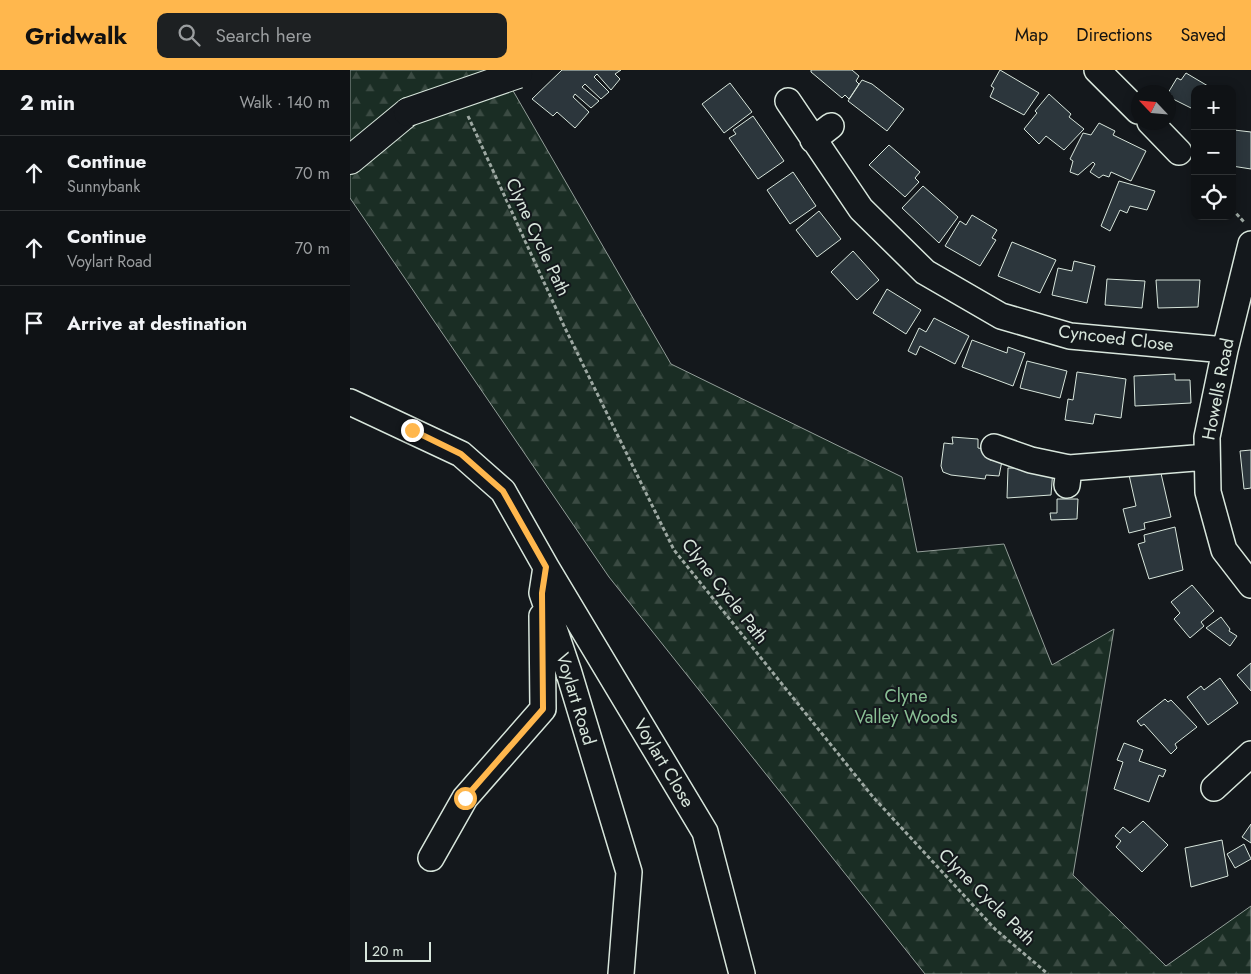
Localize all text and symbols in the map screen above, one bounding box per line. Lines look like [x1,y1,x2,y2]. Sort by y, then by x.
search box [157,13,507,58]
text: Gridwalk [25,18,127,53]
icon: search [175,21,203,49]
text: Search here [215,22,311,49]
text: Map [1015,22,1048,48]
text: Directions [1076,22,1152,48]
text: Saved [1180,22,1226,48]
north arrow [1131,85,1176,130]
map controls [1191,85,1236,220]
button: + [1191,85,1236,130]
text: 2 min [20,88,75,118]
text: Walk · 140 m [240,91,330,114]
button: − [1191,130,1236,175]
text: Continue [67,148,146,175]
icon: ahead [20,159,48,187]
text: 70 m [295,162,330,185]
street label: Clyne Cycle Path [499,174,577,300]
text: Sunnybank [67,175,140,198]
button: locate [1191,175,1236,220]
text: Continue [67,223,146,250]
icon: ahead [20,234,48,262]
text: 70 m [295,237,330,260]
text: Voylart Road [67,250,152,273]
icon: arrive [20,309,48,337]
text: Arrive at destination [67,310,247,337]
street label: Cyncoed Close [1057,318,1175,358]
street label: Howells Road [1195,336,1241,442]
route end [401,419,424,442]
street label: Clyne Cycle Path [675,533,775,649]
street label: Voylart Road [550,650,602,748]
park label: Clyne Valley Woods [855,683,957,730]
street label: Voylart Close [627,714,701,812]
route start [454,787,477,810]
street label: Clyne Cycle Path [933,843,1041,951]
scale bar [365,939,431,962]
text: 20 m [372,941,404,961]

